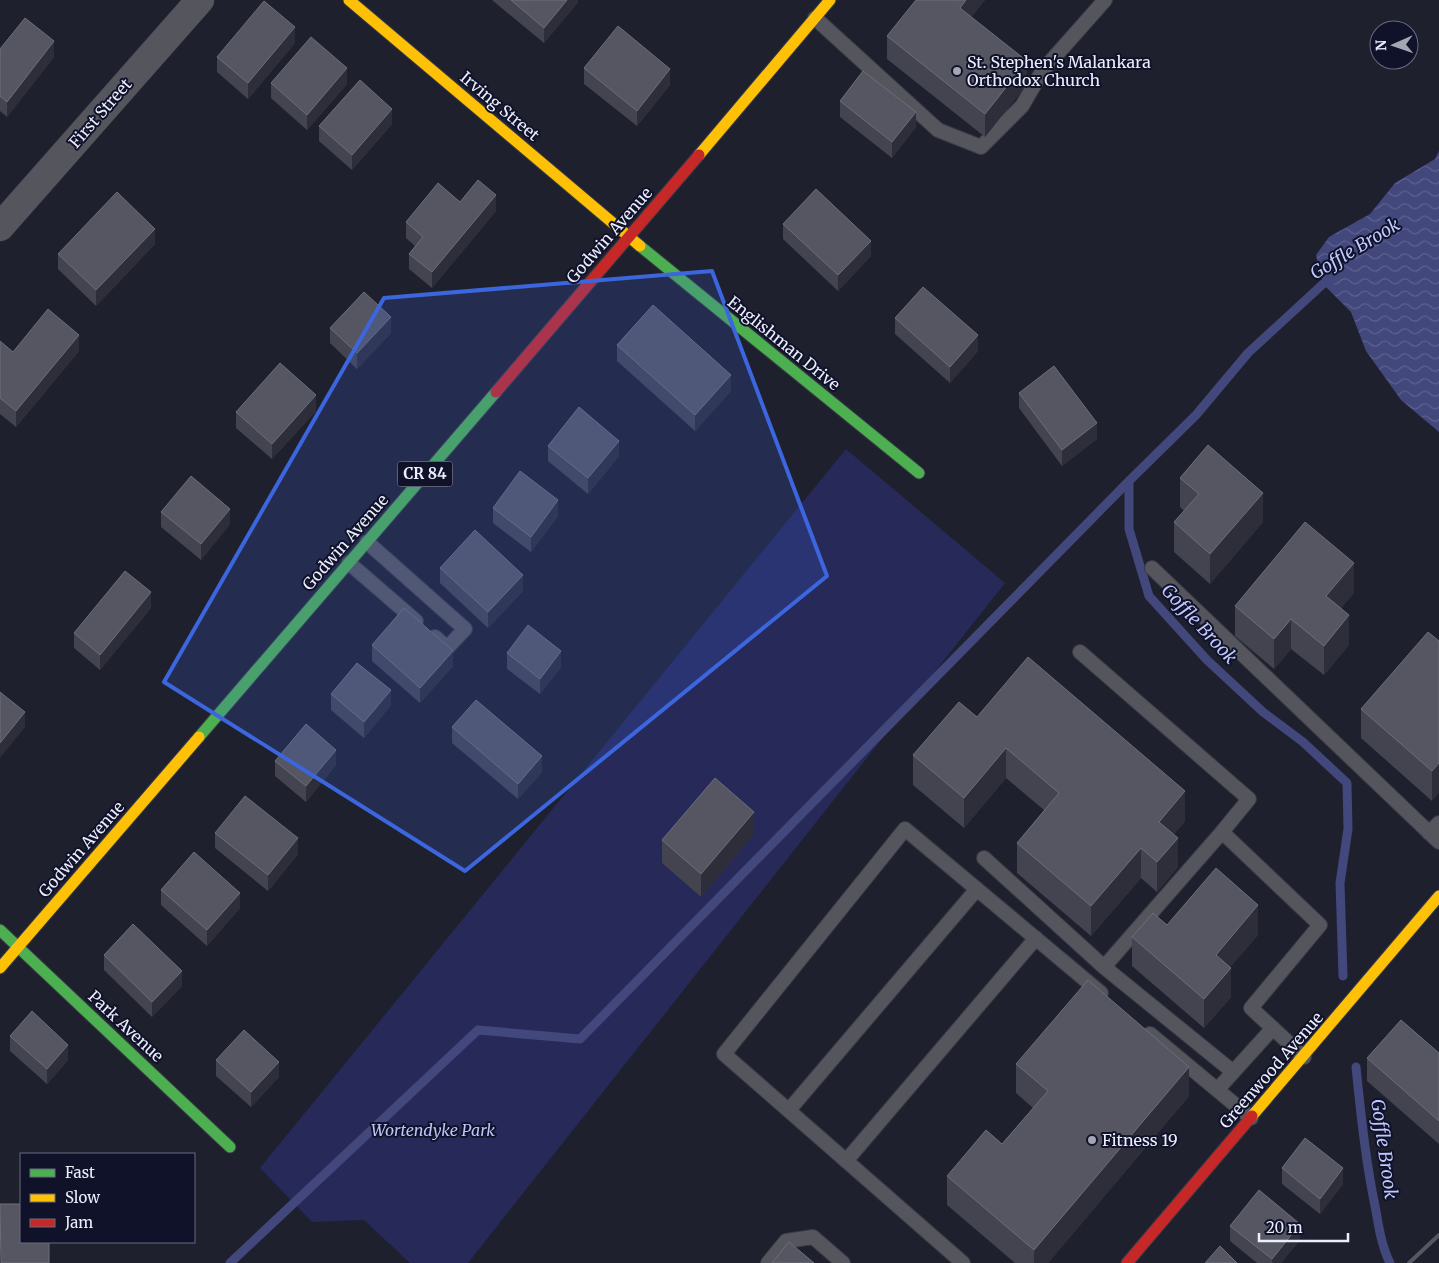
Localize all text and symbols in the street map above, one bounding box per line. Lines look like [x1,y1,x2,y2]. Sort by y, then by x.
north arrow [1369,20,1419,70]
text: N [1372,40,1390,51]
place label: St. Stephen's Malankara Orthodox Church [967,52,1151,90]
marker: St. Stephen's Malankara Orthodox Church [951,65,963,77]
street label: Irving Street [456,67,544,145]
street label: First Street [64,74,136,152]
street label: Godwin Avenue [562,183,656,287]
water label: Goffle Brook [1306,213,1404,284]
street label: Englishman Drive [724,292,844,394]
road number: CR 84 [398,462,452,486]
street label: Godwin Avenue [298,490,392,594]
water label: Goffle Brook [1157,579,1242,668]
street label: Godwin Avenue [34,797,128,901]
street label: Park Avenue [84,986,168,1066]
street label: Greenwood Avenue [1215,1008,1327,1132]
water label: Goffle Brook [1366,1097,1403,1201]
park label: Wortendyke Park [371,1120,495,1140]
place label: Fitness 19 [1102,1130,1178,1150]
marker: Fitness 19 [1086,1134,1098,1146]
legend [20,1153,195,1243]
text: Fast [65,1163,95,1182]
text: Slow [65,1188,100,1207]
scale bar [1259,1210,1348,1242]
text: Jam [64,1213,93,1232]
text: 20 m [1266,1218,1303,1237]

